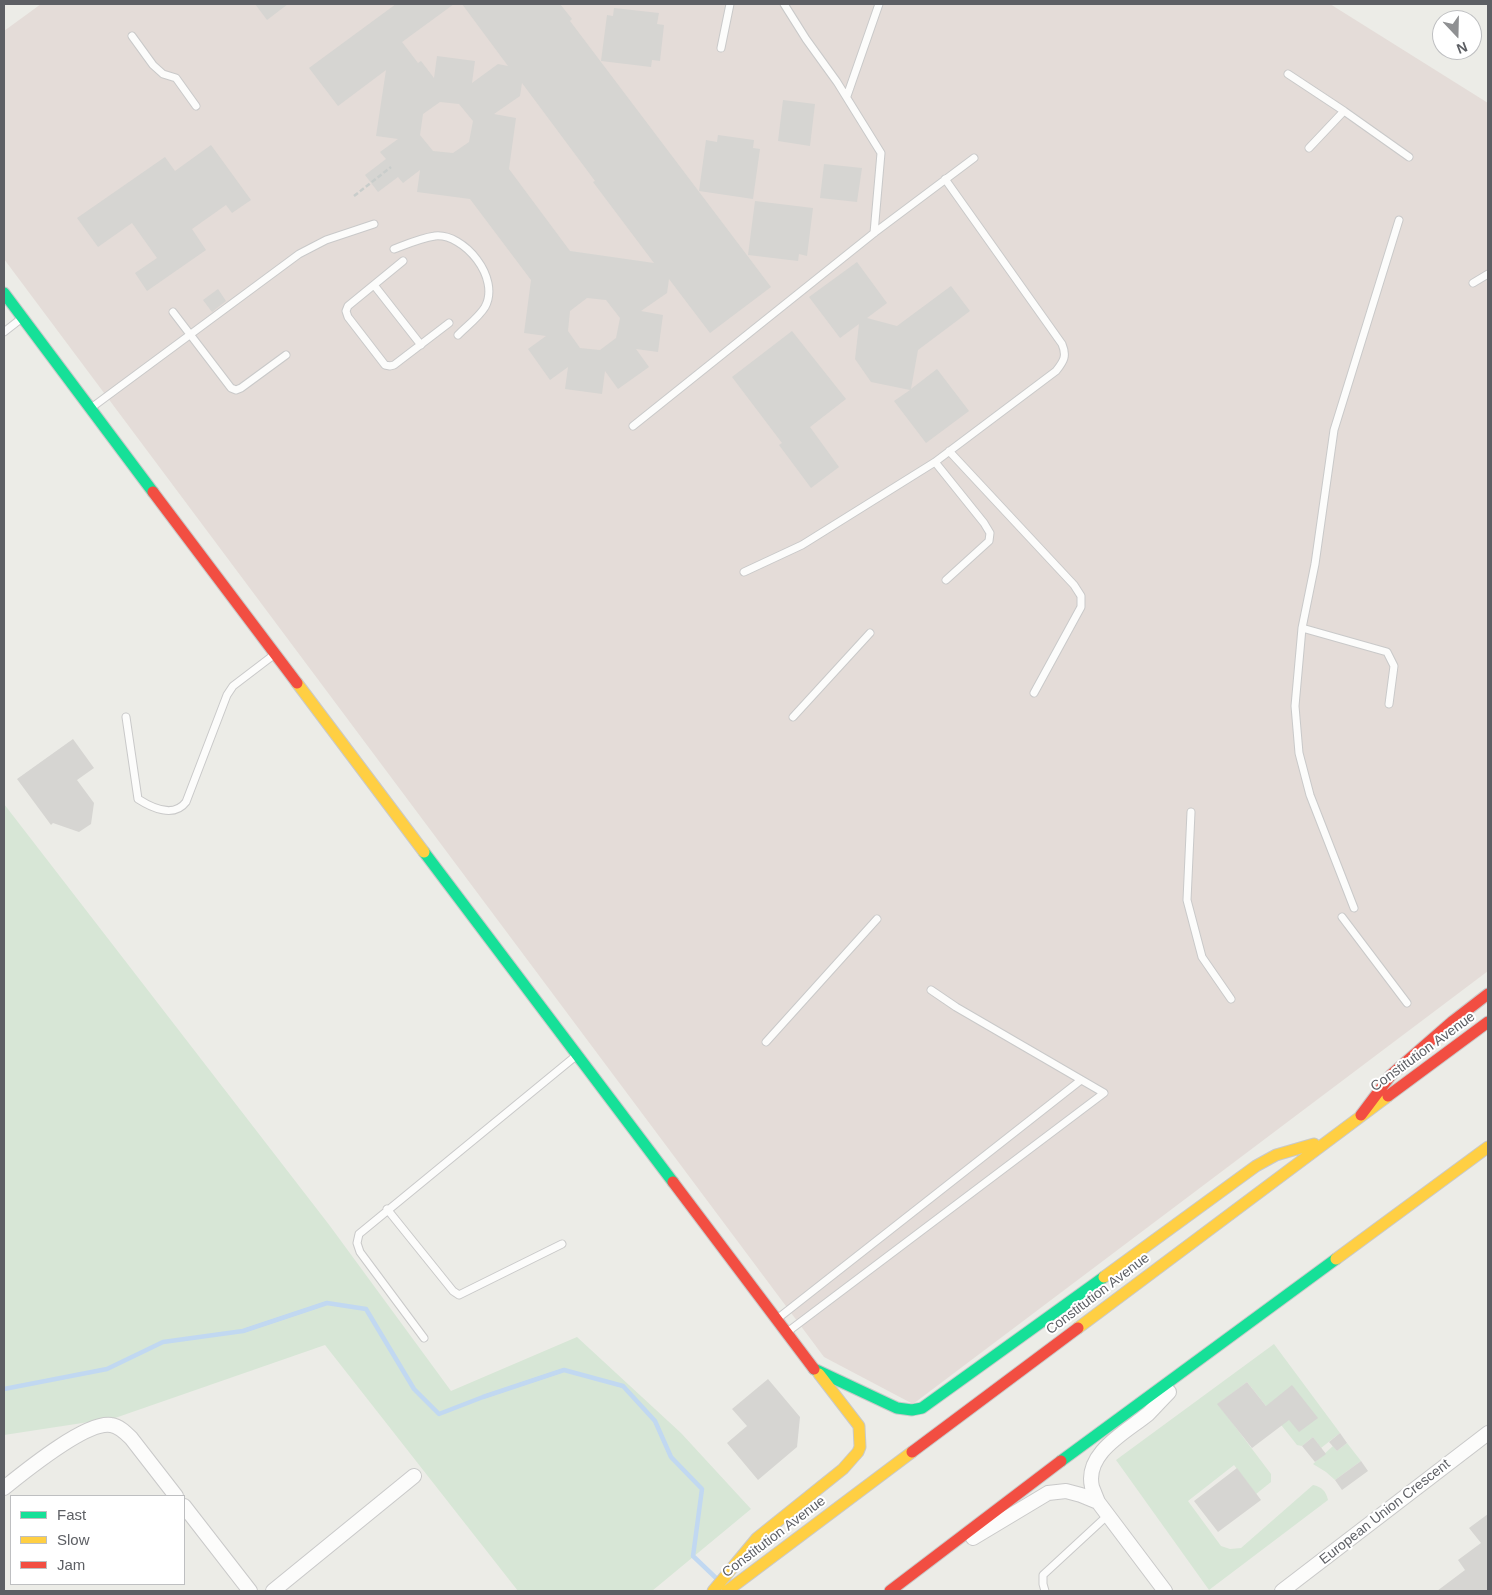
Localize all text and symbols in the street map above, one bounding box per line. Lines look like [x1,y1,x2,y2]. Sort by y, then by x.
north arrow [1432,10,1482,60]
text: N [1454,39,1470,57]
street label: Constitution Avenue [1367,1008,1479,1096]
street label: Constitution Avenue [1043,1250,1153,1338]
street label: European Union Crescent [1316,1456,1454,1568]
street label: Constitution Avenue [719,1493,829,1581]
legend [10,1495,185,1585]
text: Fast [57,1506,86,1523]
text: Slow [57,1531,90,1548]
text: Jam [57,1556,85,1573]

